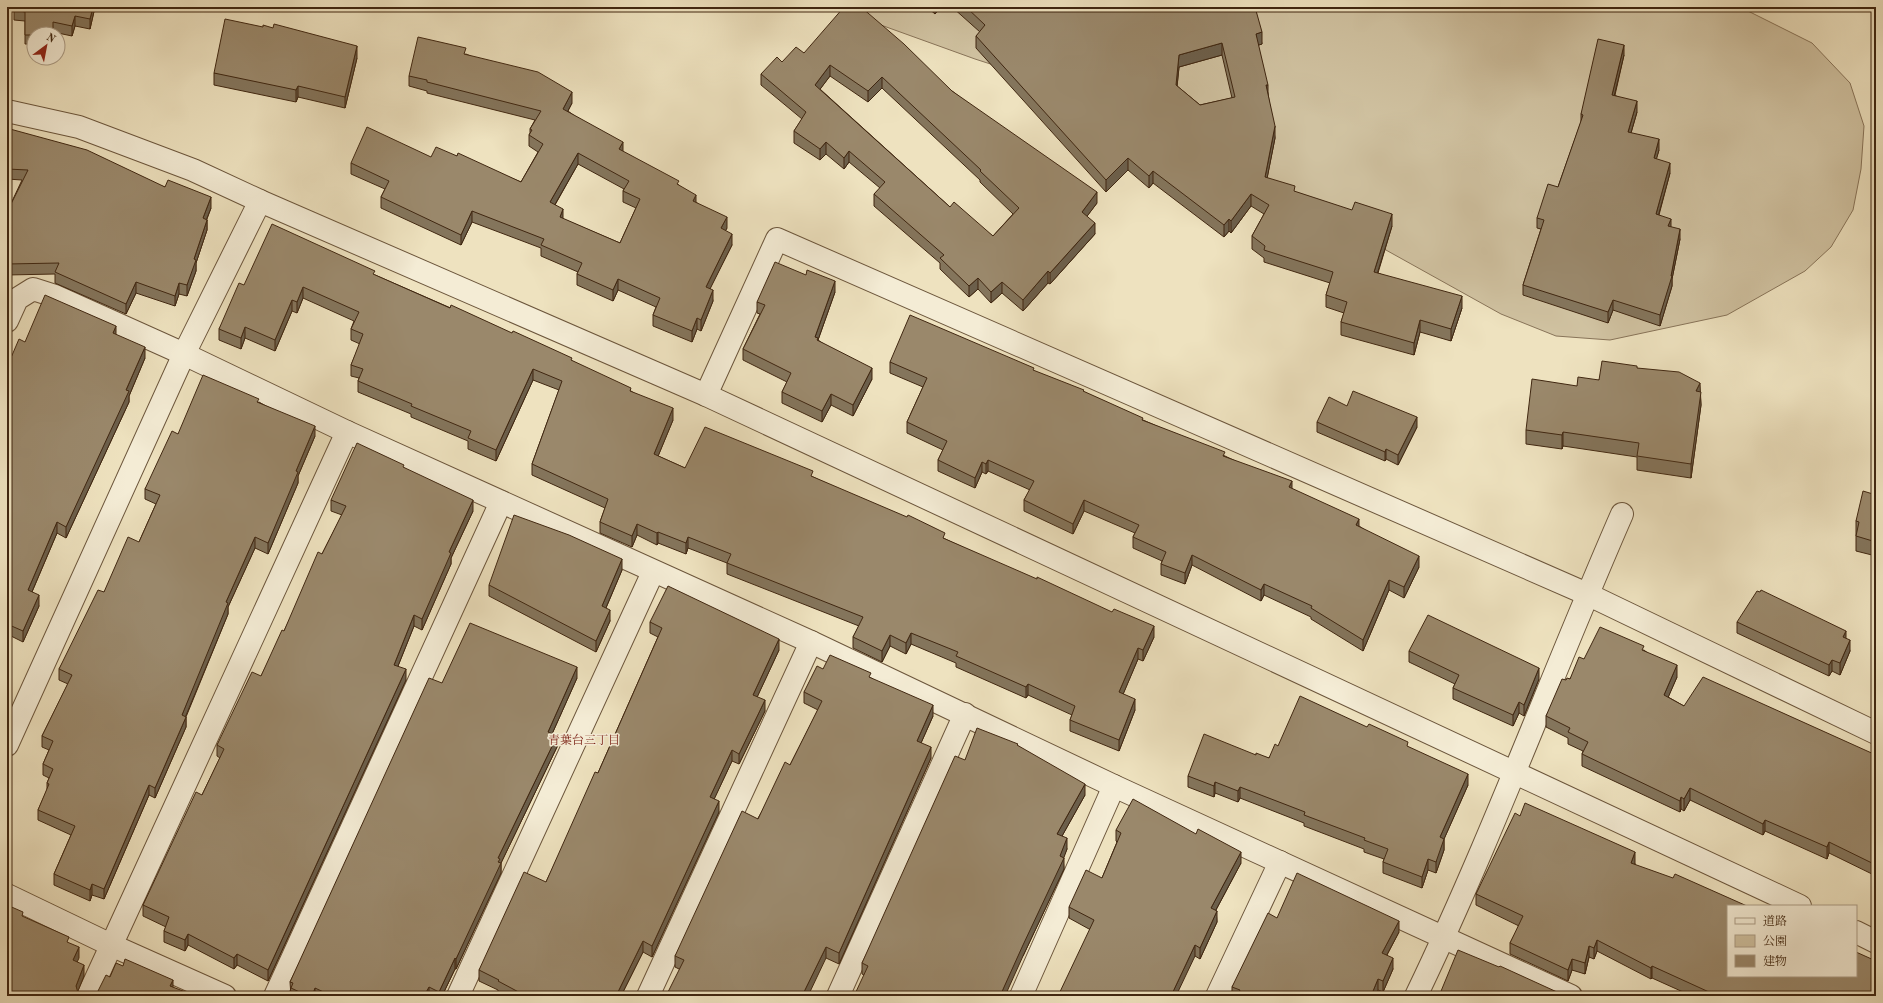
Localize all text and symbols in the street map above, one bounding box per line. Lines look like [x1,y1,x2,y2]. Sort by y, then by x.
north arrow [26,26,66,66]
text: N [44,32,57,46]
district label: 青葉台三丁目 [548,733,620,747]
legend [1727,905,1857,977]
text: 道路 [1763,914,1787,928]
text: 公園 [1763,935,1787,948]
text: 建物 [1763,954,1787,968]

